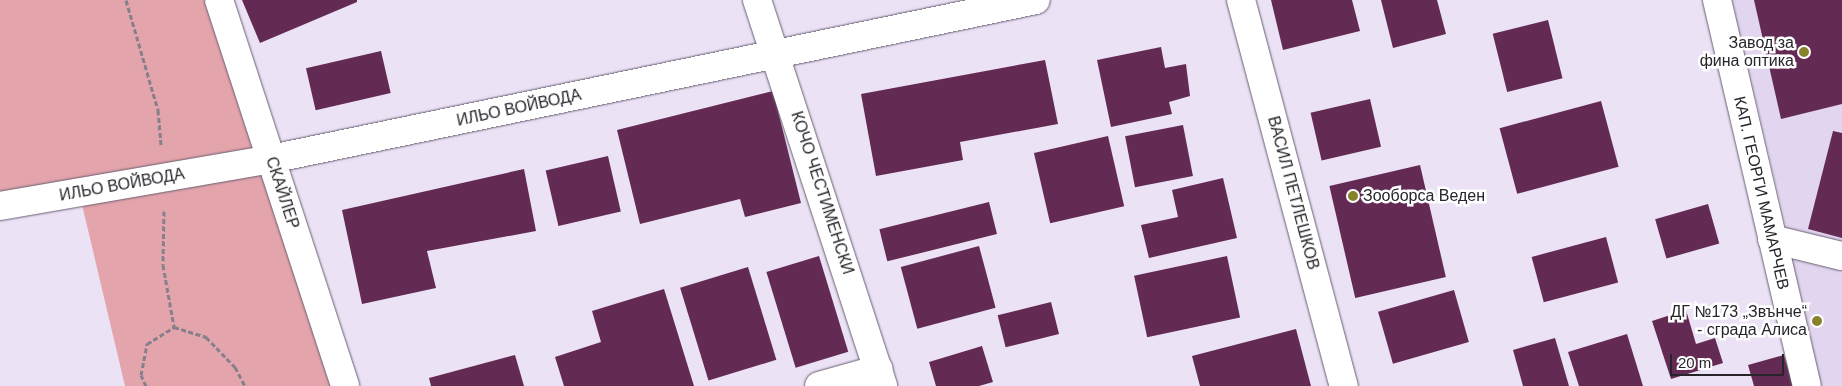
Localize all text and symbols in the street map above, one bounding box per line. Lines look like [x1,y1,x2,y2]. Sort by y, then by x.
place label: Завод за фина оптика [1700,33,1794,71]
marker: Завод за фина оптика [1798,46,1810,58]
street label: ИЛЬО ВОЙВОДА [455,85,583,131]
street label: КАП. ГЕОРГИ МАМАРЧЕВ [1729,94,1793,292]
street label: КОЧО ЧЕСТИМЕНСКИ [787,109,857,277]
street label: ВАСИЛ ПЕТЛЕШКОВ [1263,114,1323,272]
street label: СКАЙЛЕР [261,154,303,232]
street label: ИЛЬО ВОЙВОДА [58,165,186,205]
place label: Зооборса Веден [1363,186,1485,206]
marker: Зооборса Веден [1347,190,1359,202]
place label: ДГ №173 „Звънче“ - сграда Алиса [1670,302,1807,340]
marker: ДГ №173 „Звънче“ - сграда Алиса [1811,315,1823,327]
scale bar [1672,344,1786,376]
text: 20 m [1678,354,1711,371]

